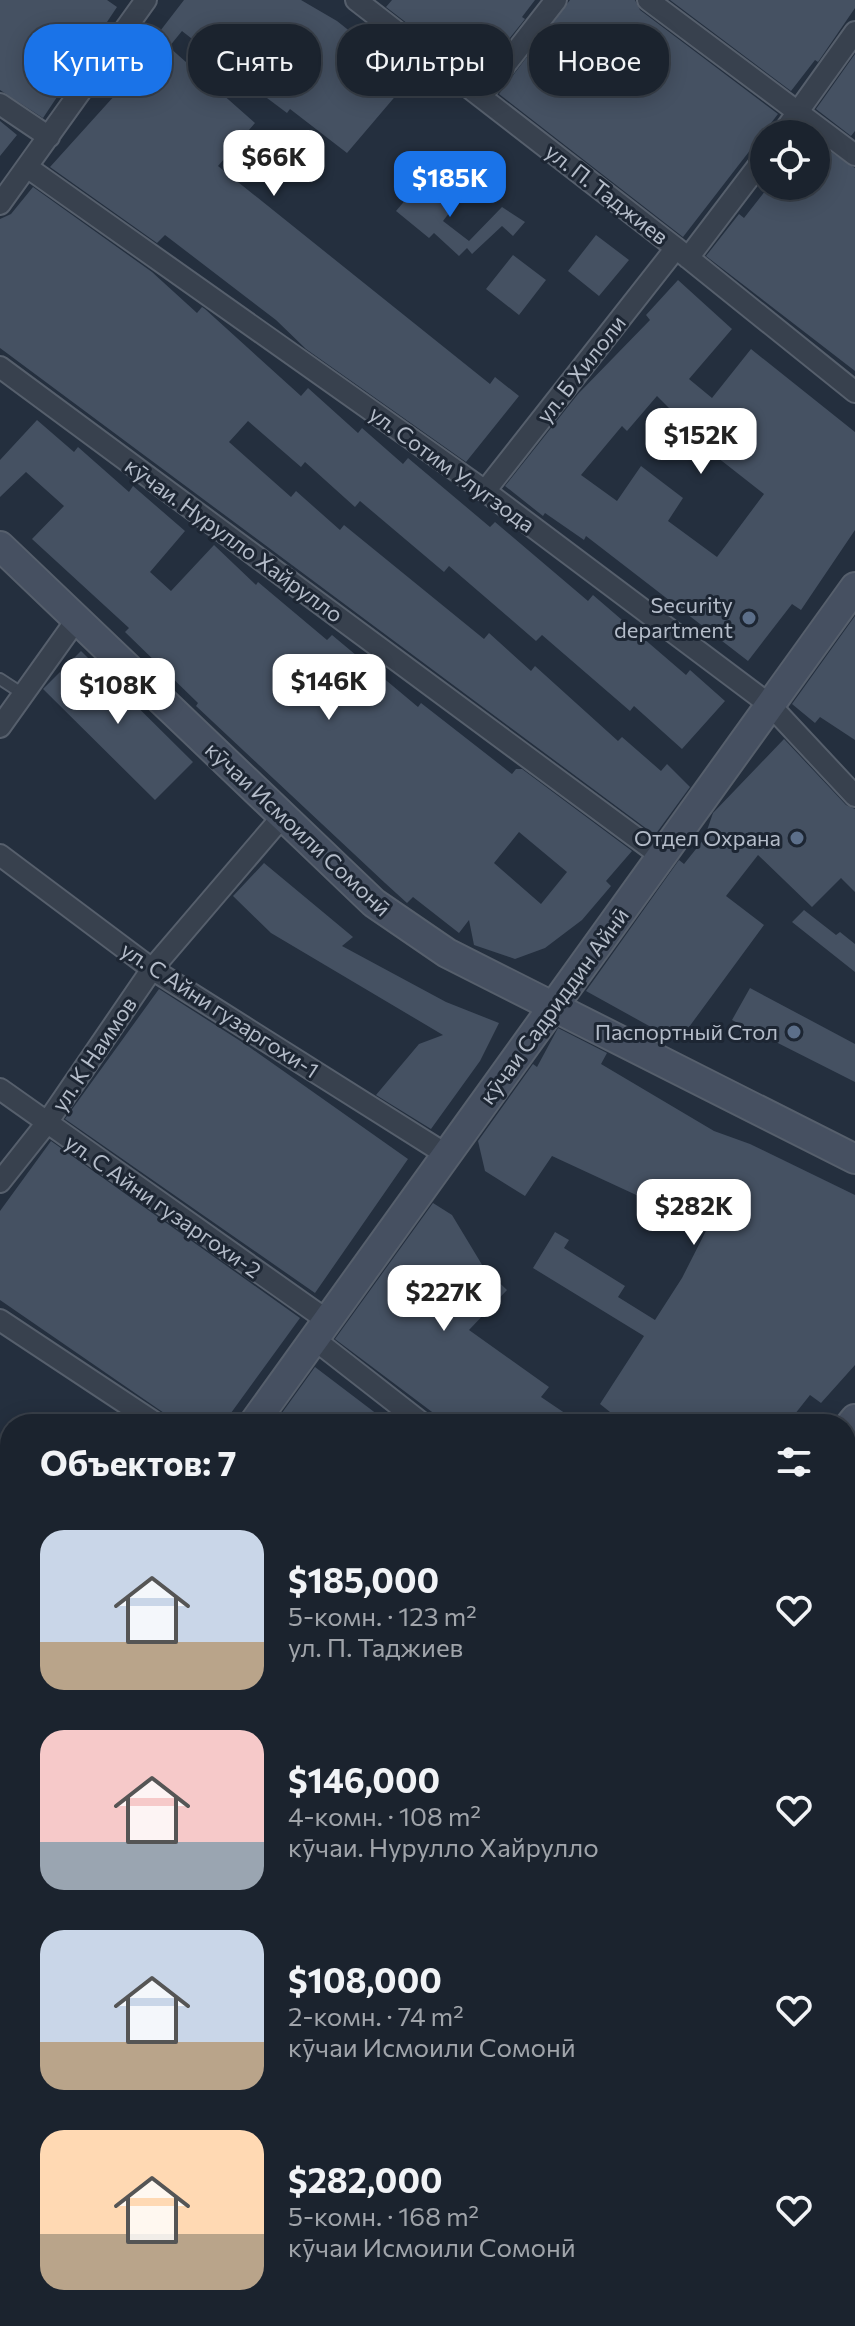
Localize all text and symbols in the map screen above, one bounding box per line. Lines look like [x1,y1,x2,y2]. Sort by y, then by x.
chip: Купить [24,24,172,96]
chip: Снять [188,24,321,96]
chip: Фильтры [337,24,513,96]
chip: Новое [529,24,669,96]
map controls [750,120,830,200]
button: locate [750,120,830,200]
pin: $66K [227,130,321,198]
street label: ул. П. Таджиев [541,137,674,250]
text: $66K [241,140,307,171]
pin: $185K [394,151,506,219]
text: $185K [412,161,488,192]
street label: ул. Б Хилоли [530,309,631,428]
street label: ул. Сотим Улугзода [364,399,540,538]
pin: $152K [645,408,757,476]
text: $152K [664,418,738,449]
street label: кӯчаи. Нурулло Хайрулло [120,451,349,628]
place label: Security department [614,591,733,643]
marker: Security department [740,609,758,627]
pin: $146K [273,654,385,722]
pin: $108K [62,658,174,726]
text: $146K [291,664,367,695]
text: $108K [79,668,157,699]
street label: кӯчаи Исмоили Сомонӣ [200,736,397,922]
place label: Отдел Охрана [634,824,781,851]
marker: Отдел Охрана [788,829,806,847]
street label: кӯчаи Садриддин Айнӣ [473,902,634,1109]
street label: ул. С Айни гузаргохи-1 [116,936,324,1084]
street label: ул. К Наимов [45,991,142,1116]
place label: Паспортный Стол [595,1018,778,1045]
marker: Паспортный Стол [785,1023,803,1041]
street label: ул. С Айни гузаргохи-2 [60,1128,267,1284]
pin: $282K [638,1179,750,1247]
text: $282K [655,1189,733,1220]
pin: $227K [388,1265,500,1333]
text: $227K [406,1275,482,1306]
icon: filters [772,1440,816,1484]
text: Объектов: 7 [40,1441,236,1483]
text: $185,000 [288,1558,439,1600]
icon: home [104,1562,200,1658]
icon: heart [772,1588,816,1632]
text: 5-комн. · 123 m² [288,1600,477,1631]
text: ул. П. Таджиев [288,1631,463,1662]
text: $146,000 [288,1758,440,1800]
icon: home [104,1762,200,1858]
icon: heart [772,1788,816,1832]
text: 4-комн. · 108 m² [288,1800,481,1831]
text: кӯчаи. Нурулло Хайрулло [288,1831,599,1862]
text: $108,000 [288,1958,442,2000]
icon: home [104,1962,200,2058]
icon: heart [772,1988,816,2032]
text: 2-комн. · 74 m² [288,2000,464,2031]
text: кӯчаи Исмоили Сомонӣ [288,2031,576,2062]
text: $282,000 [288,2158,443,2200]
icon: home [104,2162,200,2258]
icon: heart [772,2188,816,2232]
text: 5-комн. · 168 m² [288,2200,479,2231]
text: кӯчаи Исмоили Сомонӣ [288,2231,576,2262]

